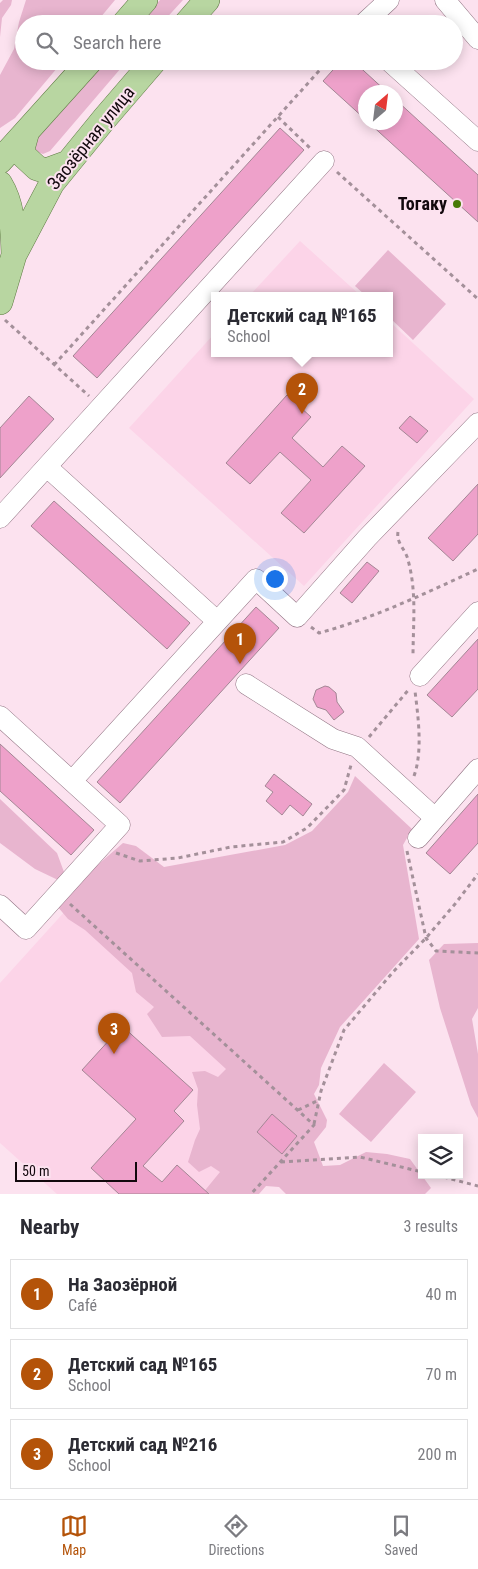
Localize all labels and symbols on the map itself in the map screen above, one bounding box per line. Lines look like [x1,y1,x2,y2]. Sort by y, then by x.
street label: Заозёрная улица [43,82,139,193]
north arrow [358,85,403,130]
place label: Тогаку [398,193,447,214]
marker: Тогаку [451,198,463,210]
pin: 2 [286,373,318,414]
your location [262,566,288,592]
pin: 1 [224,623,256,664]
pin: 3 [98,1013,130,1054]
scale bar [15,1159,138,1182]

